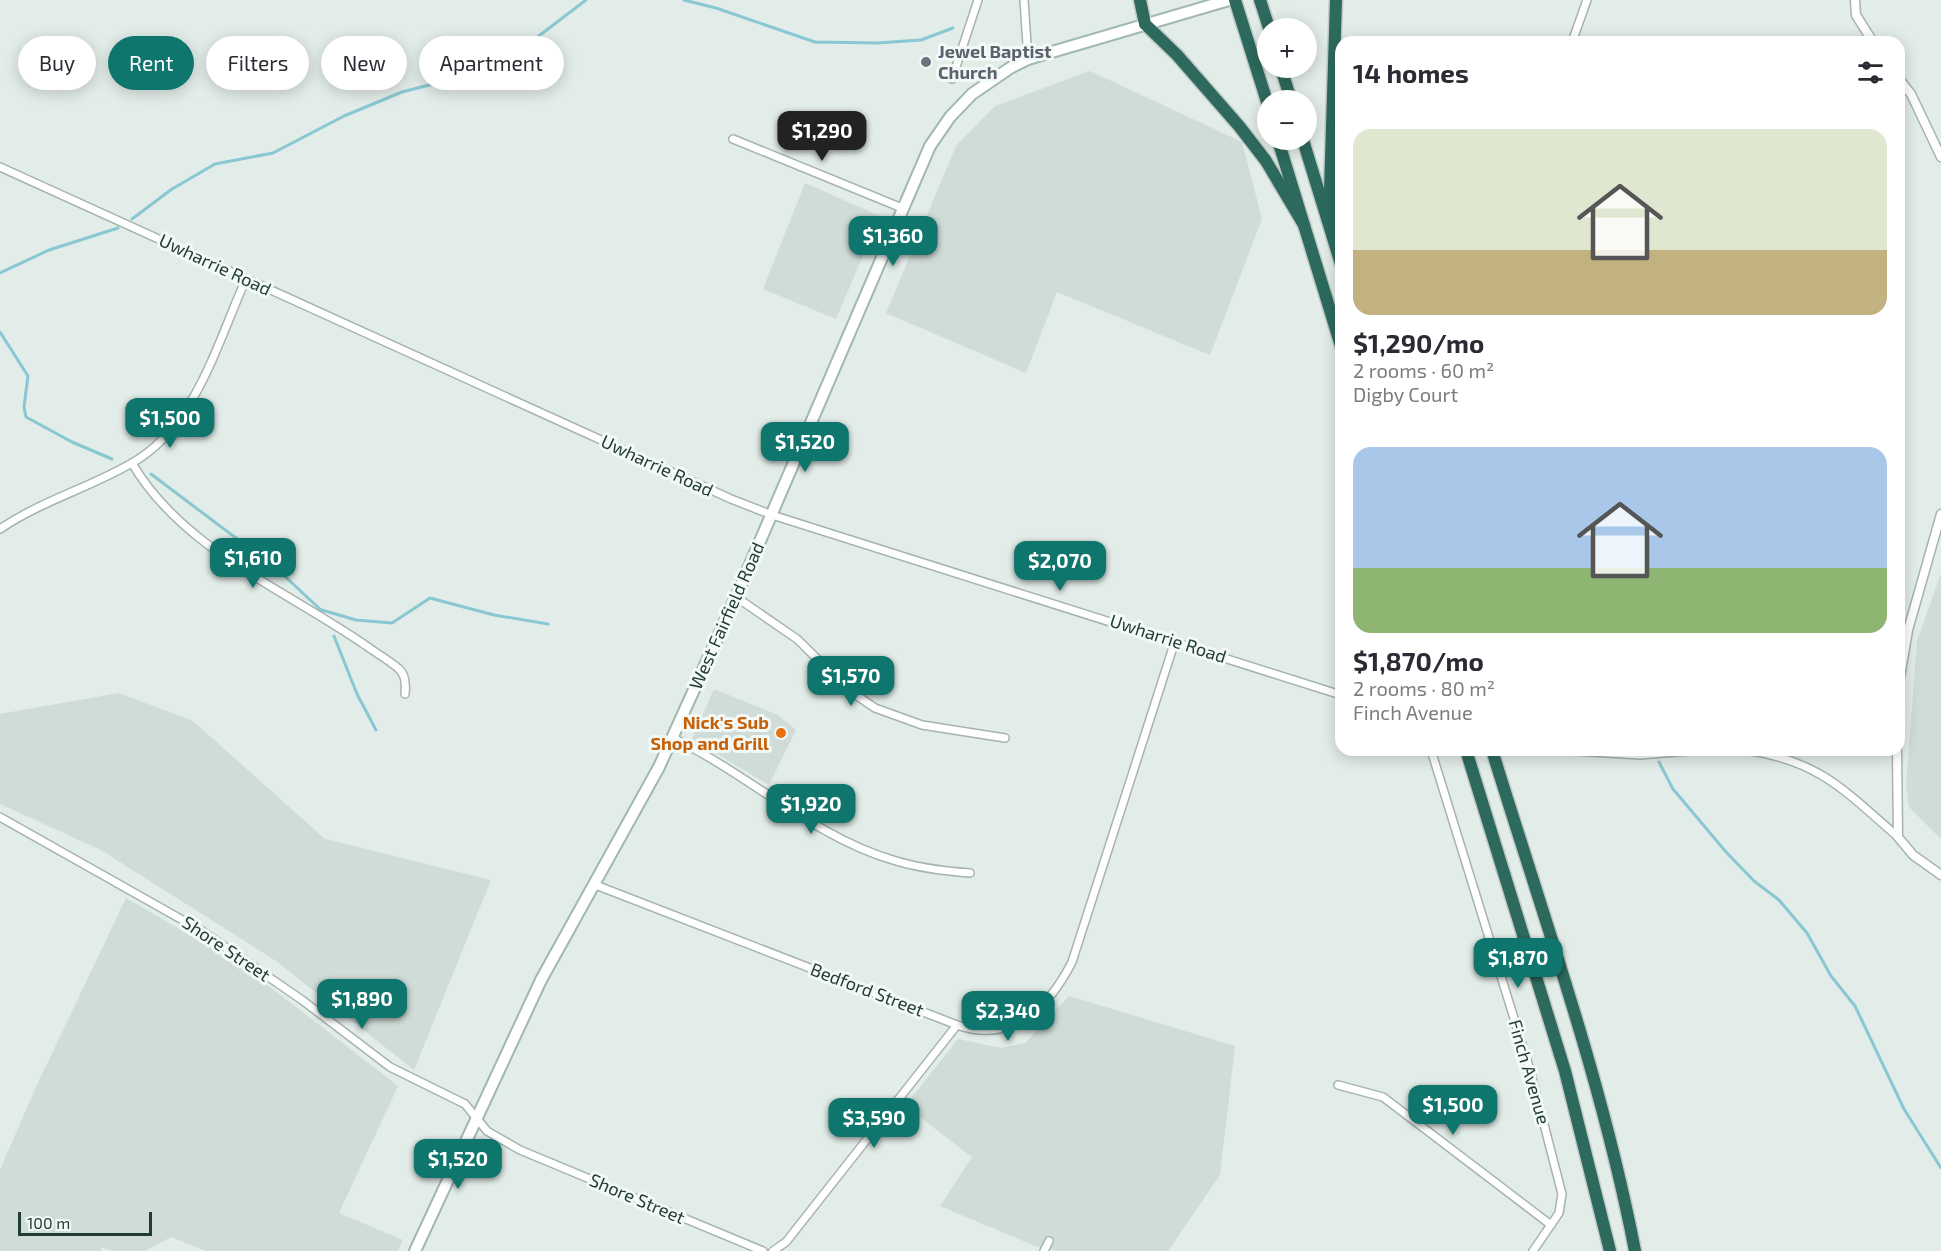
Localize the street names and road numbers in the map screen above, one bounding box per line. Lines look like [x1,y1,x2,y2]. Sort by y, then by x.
street label: Uwharrie Road [156,229,275,300]
street label: Uwharrie Road [598,430,717,501]
street label: West Fairfield Road [684,538,768,693]
street label: Uwharrie Road [1107,609,1229,667]
street label: Shore Street [178,911,275,986]
street label: Bedford Street [808,957,927,1021]
street label: Finch Avenue [1505,1017,1555,1127]
street label: Shore Street [586,1168,689,1228]

